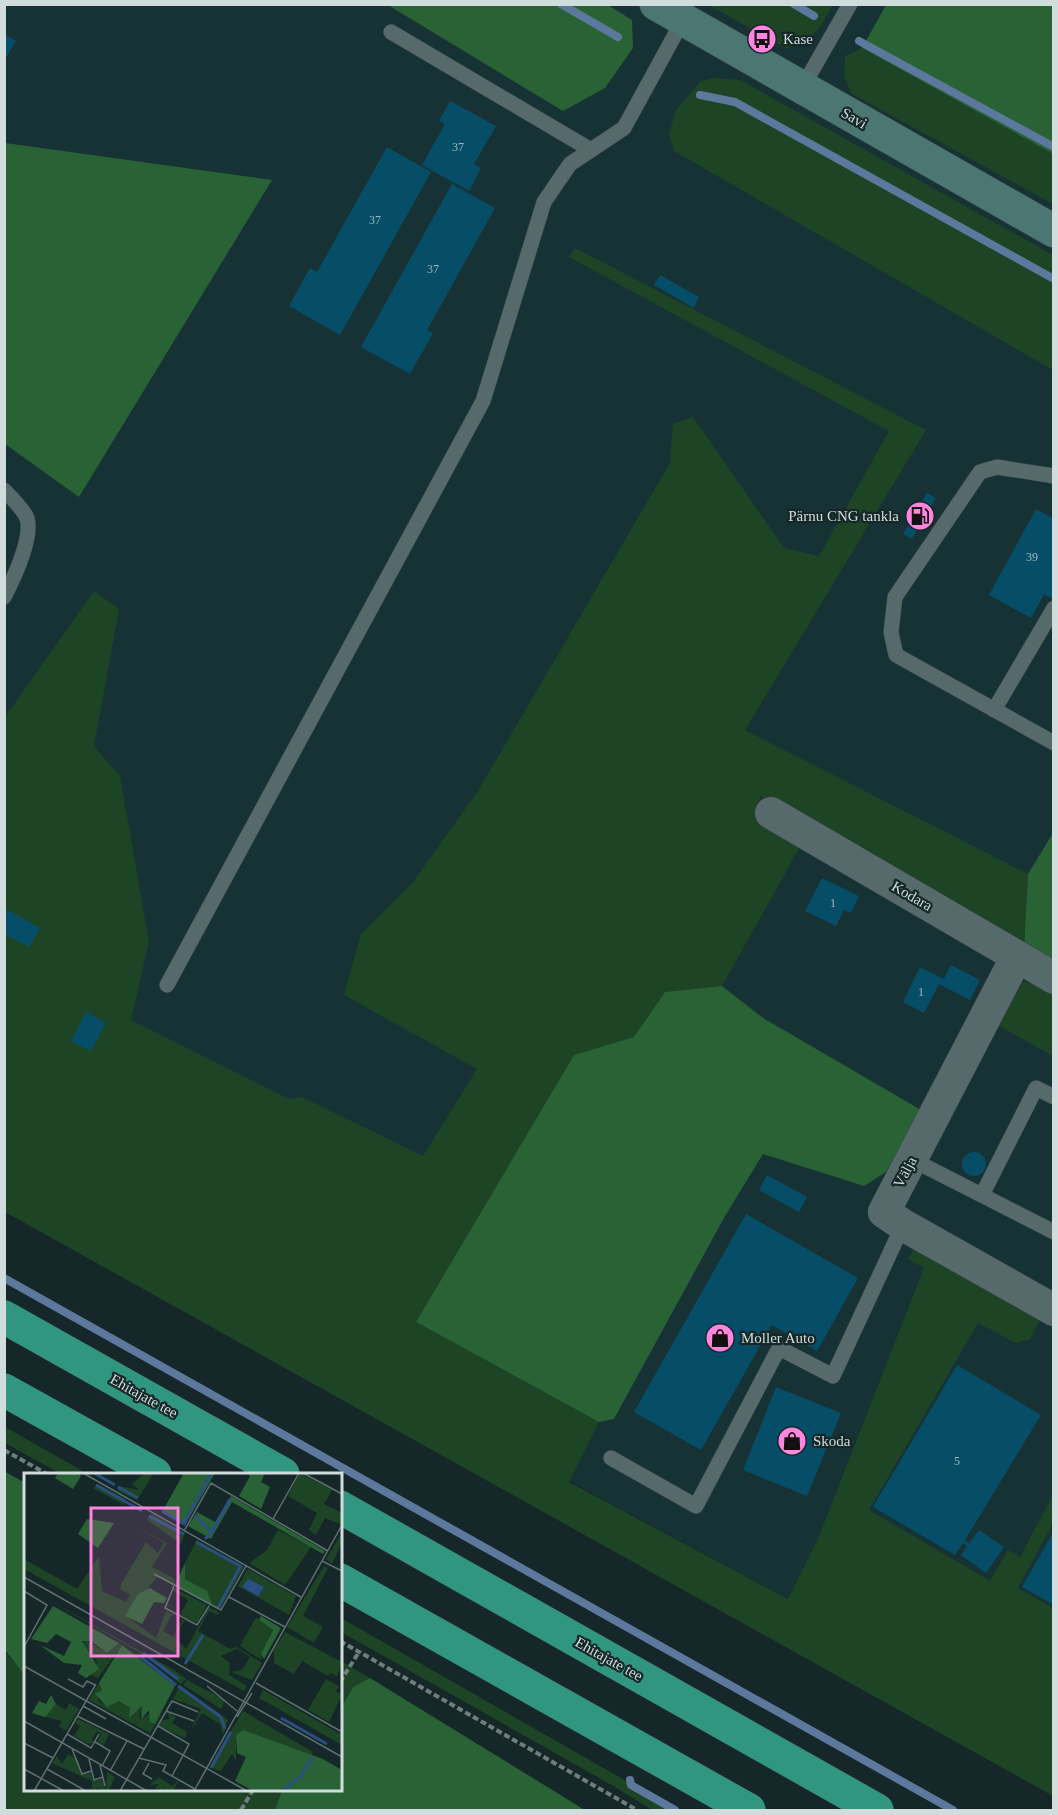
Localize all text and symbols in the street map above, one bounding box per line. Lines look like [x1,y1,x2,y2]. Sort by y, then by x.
bus stop icon: Kase [746,23,778,55]
place label: Kase [783,31,813,47]
street label: Savi [838,104,870,132]
house number: 37 [452,140,464,154]
house number: 37 [369,213,381,227]
house number: 37 [427,262,439,276]
fuel station icon: Pärnu CNG tankla [904,500,936,532]
place label: Pärnu CNG tankla [788,508,899,524]
house number: 39 [1026,550,1038,564]
street label: Kodara [889,878,935,914]
house number: 1 [830,896,836,910]
house number: 1 [918,985,924,999]
street label: Välja [890,1154,920,1190]
shop icon: Moller Auto [704,1322,736,1354]
place label: Moller Auto [741,1330,815,1346]
street label: Ehitajate tee [108,1371,181,1421]
shop icon: Skoda [776,1425,808,1457]
place label: Skoda [813,1433,851,1449]
house number: 5 [954,1454,960,1468]
inset map [24,1473,342,1791]
street label: Ehitajate tee [573,1634,646,1684]

